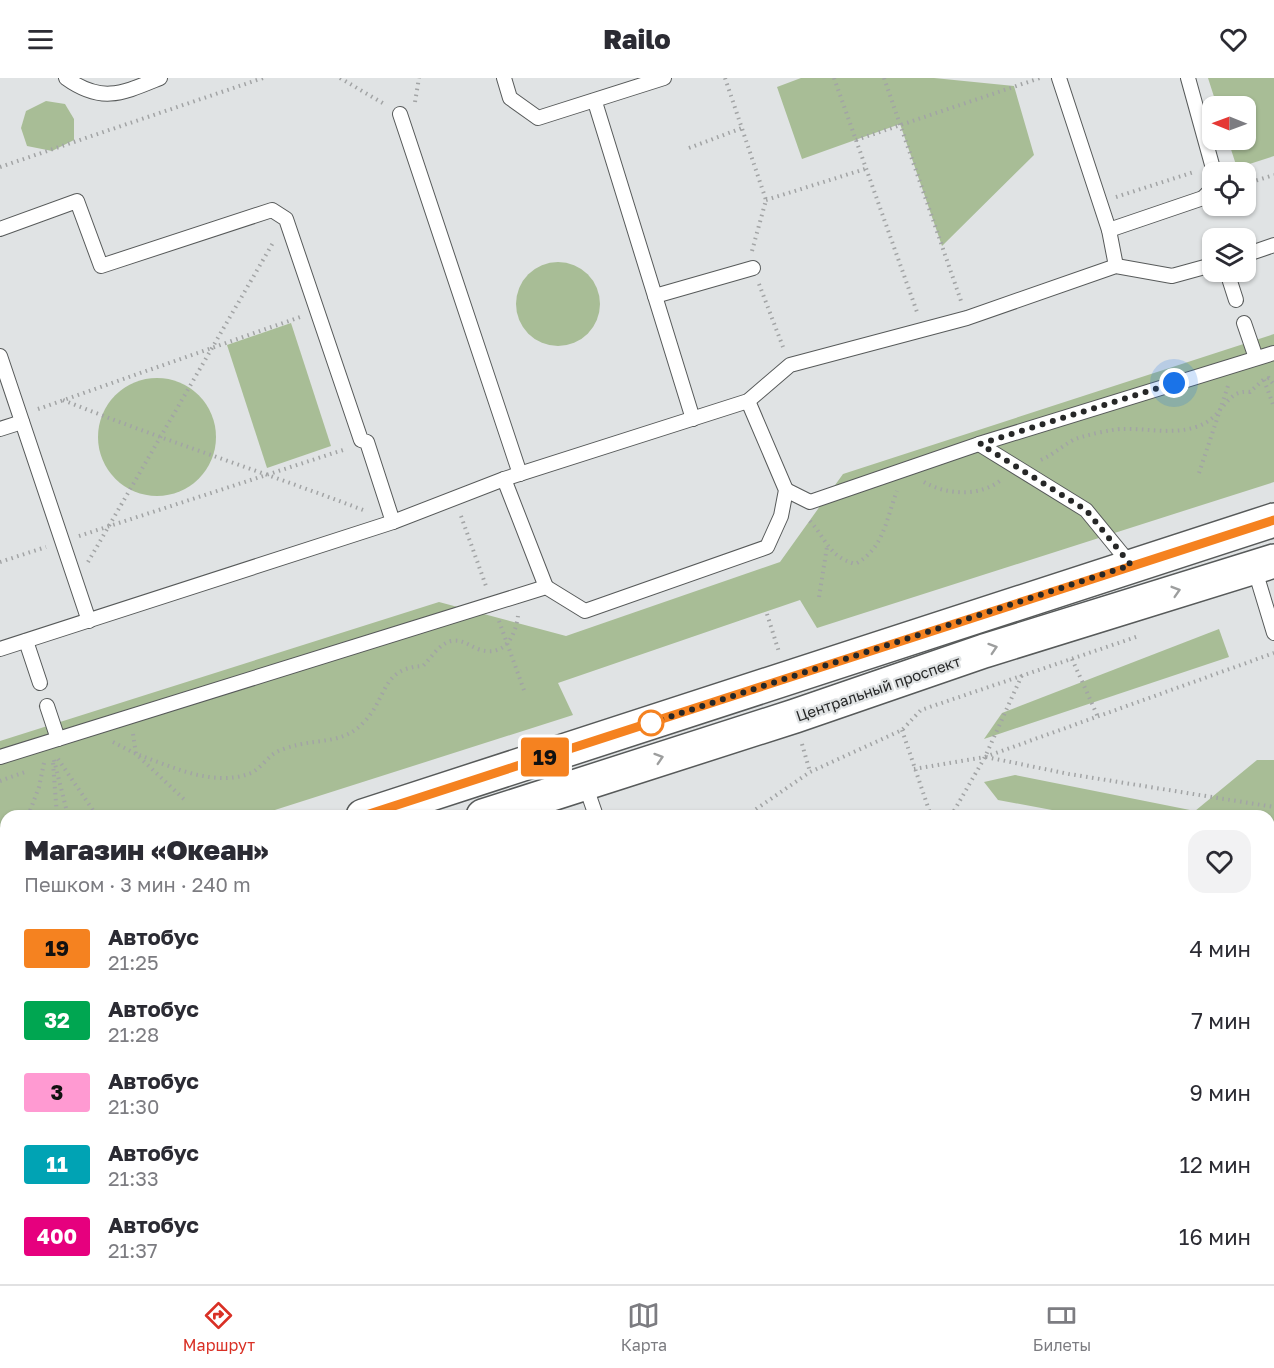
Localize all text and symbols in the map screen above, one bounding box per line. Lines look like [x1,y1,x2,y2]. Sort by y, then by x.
icon: menu [24,23,57,56]
text: Railo [603,23,671,55]
icon: heart [1217,23,1250,56]
north arrow [1202,96,1256,150]
map controls [1202,96,1256,282]
button: locate [1202,162,1256,216]
button: layers [1202,228,1256,282]
your location [1159,368,1189,398]
one-way arrow [1170,586,1180,599]
one-way arrow [987,643,998,656]
street label: Центральный проспект [793,651,963,725]
unlabelled marker [638,710,664,736]
line badge: 19 [518,738,572,776]
text: 19 [533,744,557,770]
one-way arrow [653,753,664,765]
button: heart [1188,830,1251,893]
text: Магазин «Океан» [24,833,268,866]
text: Пешком · 3 мин · 240 m [24,872,251,896]
text: Автобус [108,923,199,950]
text: 19 [45,935,69,961]
text: 4 мин [1189,935,1251,962]
text: 21:25 [108,950,159,974]
text: Автобус [108,995,199,1022]
text: 32 [44,1007,70,1033]
text: 7 мин [1191,1007,1251,1034]
text: 21:28 [108,1022,159,1046]
text: Автобус [108,1067,199,1094]
text: 3 [51,1079,63,1105]
text: 9 мин [1190,1079,1251,1106]
text: 21:30 [108,1094,159,1118]
text: Автобус [108,1139,199,1166]
text: 11 [46,1151,68,1177]
text: 12 мин [1179,1151,1251,1178]
text: 21:33 [108,1166,159,1190]
text: Автобус [108,1211,199,1238]
text: 400 [37,1223,77,1249]
text: 16 мин [1179,1223,1251,1250]
text: 21:37 [108,1238,158,1262]
tab: Маршрут [183,1299,255,1355]
tab: Карта [621,1299,667,1355]
tab: Билеты [1033,1299,1091,1355]

